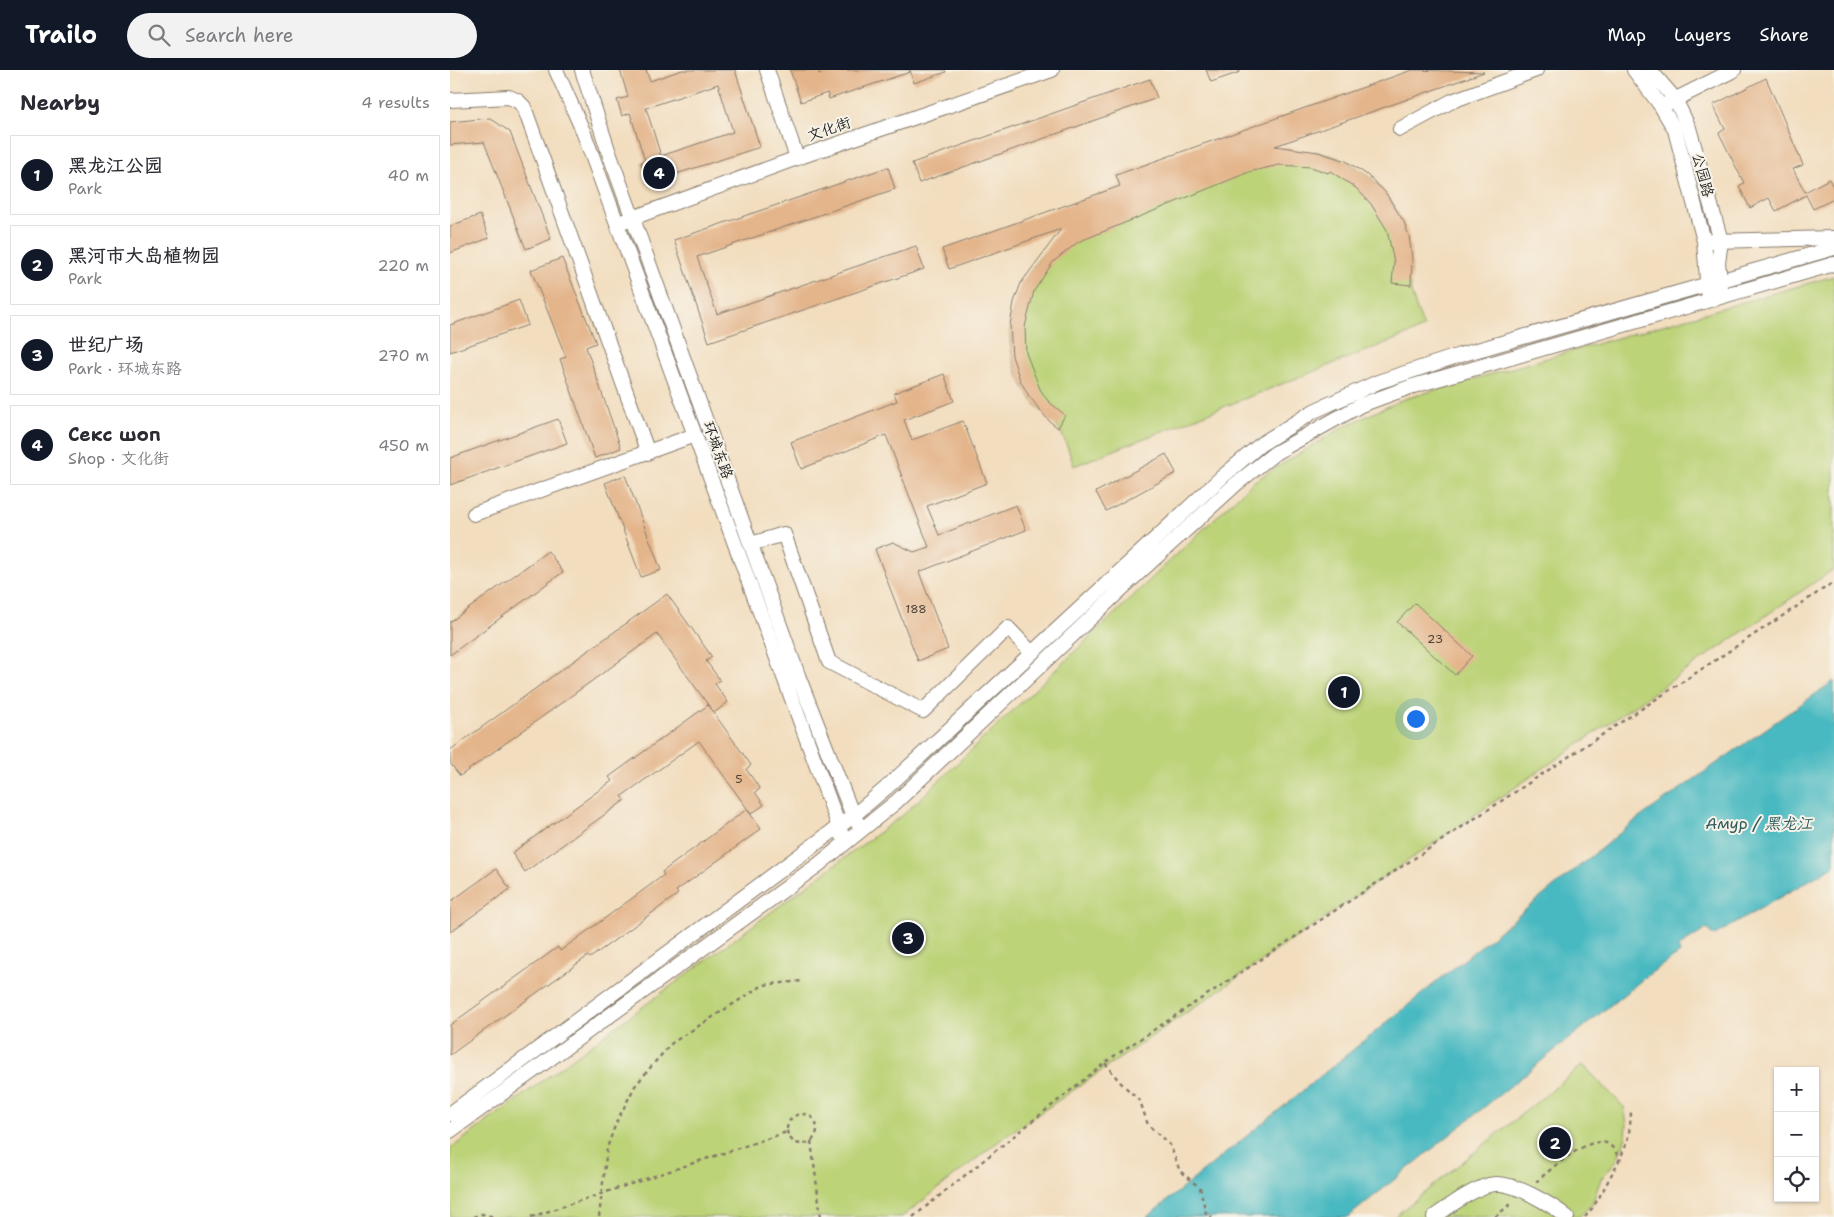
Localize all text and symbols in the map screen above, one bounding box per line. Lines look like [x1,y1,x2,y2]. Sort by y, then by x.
search box [127,13,477,58]
text: Trailo [25,19,97,51]
icon: search [145,21,173,49]
text: Search here [185,23,294,48]
text: Map [1608,23,1646,47]
text: Layers [1674,23,1731,47]
text: Share [1759,23,1809,47]
text: Nearby [20,89,100,117]
text: 4 results [361,92,430,113]
street label: 文化街 [804,112,854,146]
street label: 公园路 [1688,151,1718,199]
text: 黑龙江公园 [68,153,163,178]
pin: 4 [643,154,675,192]
text: 1 [33,165,41,186]
text: 40 m [387,165,429,186]
text: Park [68,178,102,199]
text: 黑河市大岛植物园 [68,243,220,268]
text: 2 [31,255,43,276]
text: 220 m [377,255,429,276]
text: Park [68,268,102,289]
text: 世纪广场 [68,332,144,357]
text: 3 [31,345,43,366]
text: 270 m [378,345,429,366]
text: Park · 环城东路 [68,358,182,379]
street label: 环城东路 [698,418,738,482]
text: Секс шоп [68,422,161,447]
text: 4 [31,435,43,456]
text: 450 m [378,435,429,456]
text: Shop · 文化街 [68,448,169,469]
house number: 188 [905,601,927,617]
house number: 23 [1427,631,1443,647]
pin: 1 [1328,673,1360,711]
your location [1403,706,1429,732]
house number: 5 [735,771,743,787]
water label: Амур / 黑龙江 [1706,813,1813,834]
pin: 3 [892,919,924,957]
map controls [1774,1067,1819,1202]
button: + [1774,1067,1819,1112]
button: − [1774,1112,1819,1157]
pin: 2 [1539,1124,1571,1162]
button: locate [1774,1157,1819,1202]

